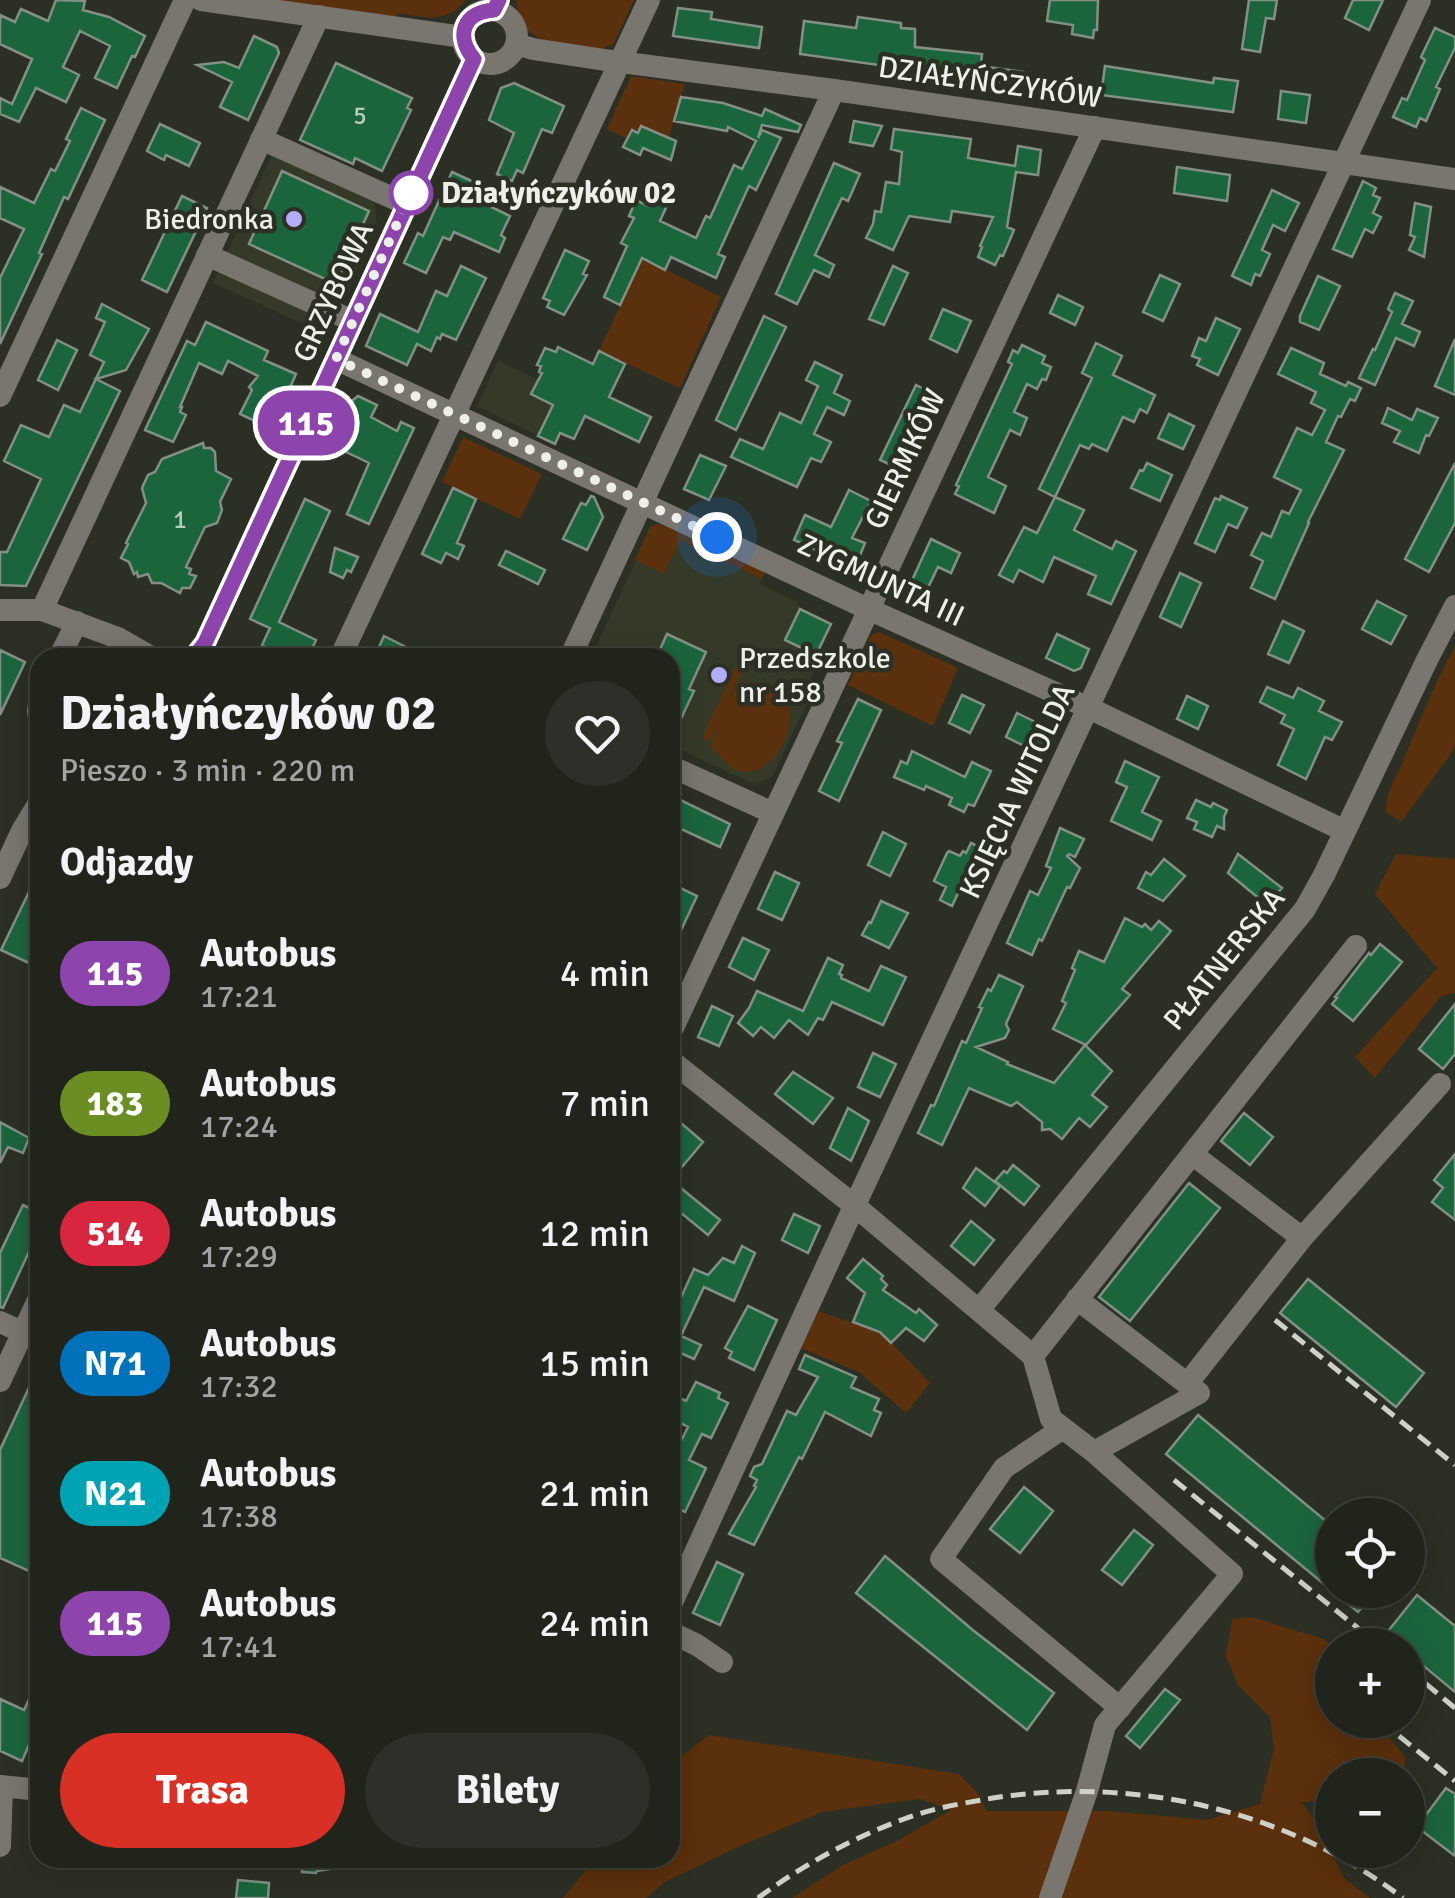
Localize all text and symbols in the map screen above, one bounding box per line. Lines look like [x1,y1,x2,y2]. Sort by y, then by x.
street label: DZIAŁYŃCZYKÓW [876,49,1104,116]
house number: 5 [353,100,367,131]
marker: Działyńczyków 02 [390,172,432,214]
place label: Działyńczyków 02 [441,175,676,212]
place label: Biedronka [144,201,274,238]
marker: Biedronka [283,208,305,230]
street label: GRZYBOWA [285,216,382,368]
street label: GIERMKÓW [857,383,954,535]
line badge: 115 [248,390,364,456]
text: 115 [278,402,334,445]
house number: 1 [173,504,187,535]
your location [692,512,742,562]
street label: ZYGMUNTA III [792,526,970,635]
place label: Przedszkole nr 158 [739,640,891,711]
marker: Przedszkole nr 158 [708,664,730,686]
street label: KSIĘCIA WITOLDA [952,678,1083,904]
button: heart [545,681,650,786]
text: Działyńczyków 02 [60,684,437,743]
text: Pieszo · 3 min · 220 m [60,751,355,790]
text: Odjazdy [60,839,193,886]
street label: PŁATNERSKA [1156,881,1293,1038]
text: Autobus [200,930,336,977]
text: 4 min [560,950,650,997]
text: 115 [87,952,143,995]
text: 17:21 [200,977,278,1016]
text: Autobus [200,1060,336,1107]
text: 7 min [560,1080,650,1127]
text: 183 [87,1082,143,1125]
text: 17:24 [200,1107,278,1146]
text: Autobus [200,1190,336,1237]
text: 12 min [539,1210,650,1257]
text: 514 [87,1212,143,1255]
text: 17:29 [200,1237,278,1276]
text: Autobus [200,1320,336,1367]
text: 15 min [539,1340,650,1387]
text: N71 [84,1342,146,1385]
text: 17:32 [200,1367,278,1406]
text: Autobus [200,1450,336,1497]
text: 21 min [539,1470,650,1517]
text: N21 [84,1472,146,1515]
text: 17:38 [200,1497,278,1536]
map controls [1315,1498,1425,1868]
button: locate [1315,1498,1425,1608]
text: Autobus [200,1580,336,1627]
text: 24 min [539,1600,650,1647]
text: 115 [87,1602,143,1645]
text: 17:41 [200,1627,278,1666]
button: + [1315,1628,1425,1738]
button: Trasa [60,1733,345,1848]
button: Bilety [365,1733,650,1848]
button: − [1315,1758,1425,1868]

